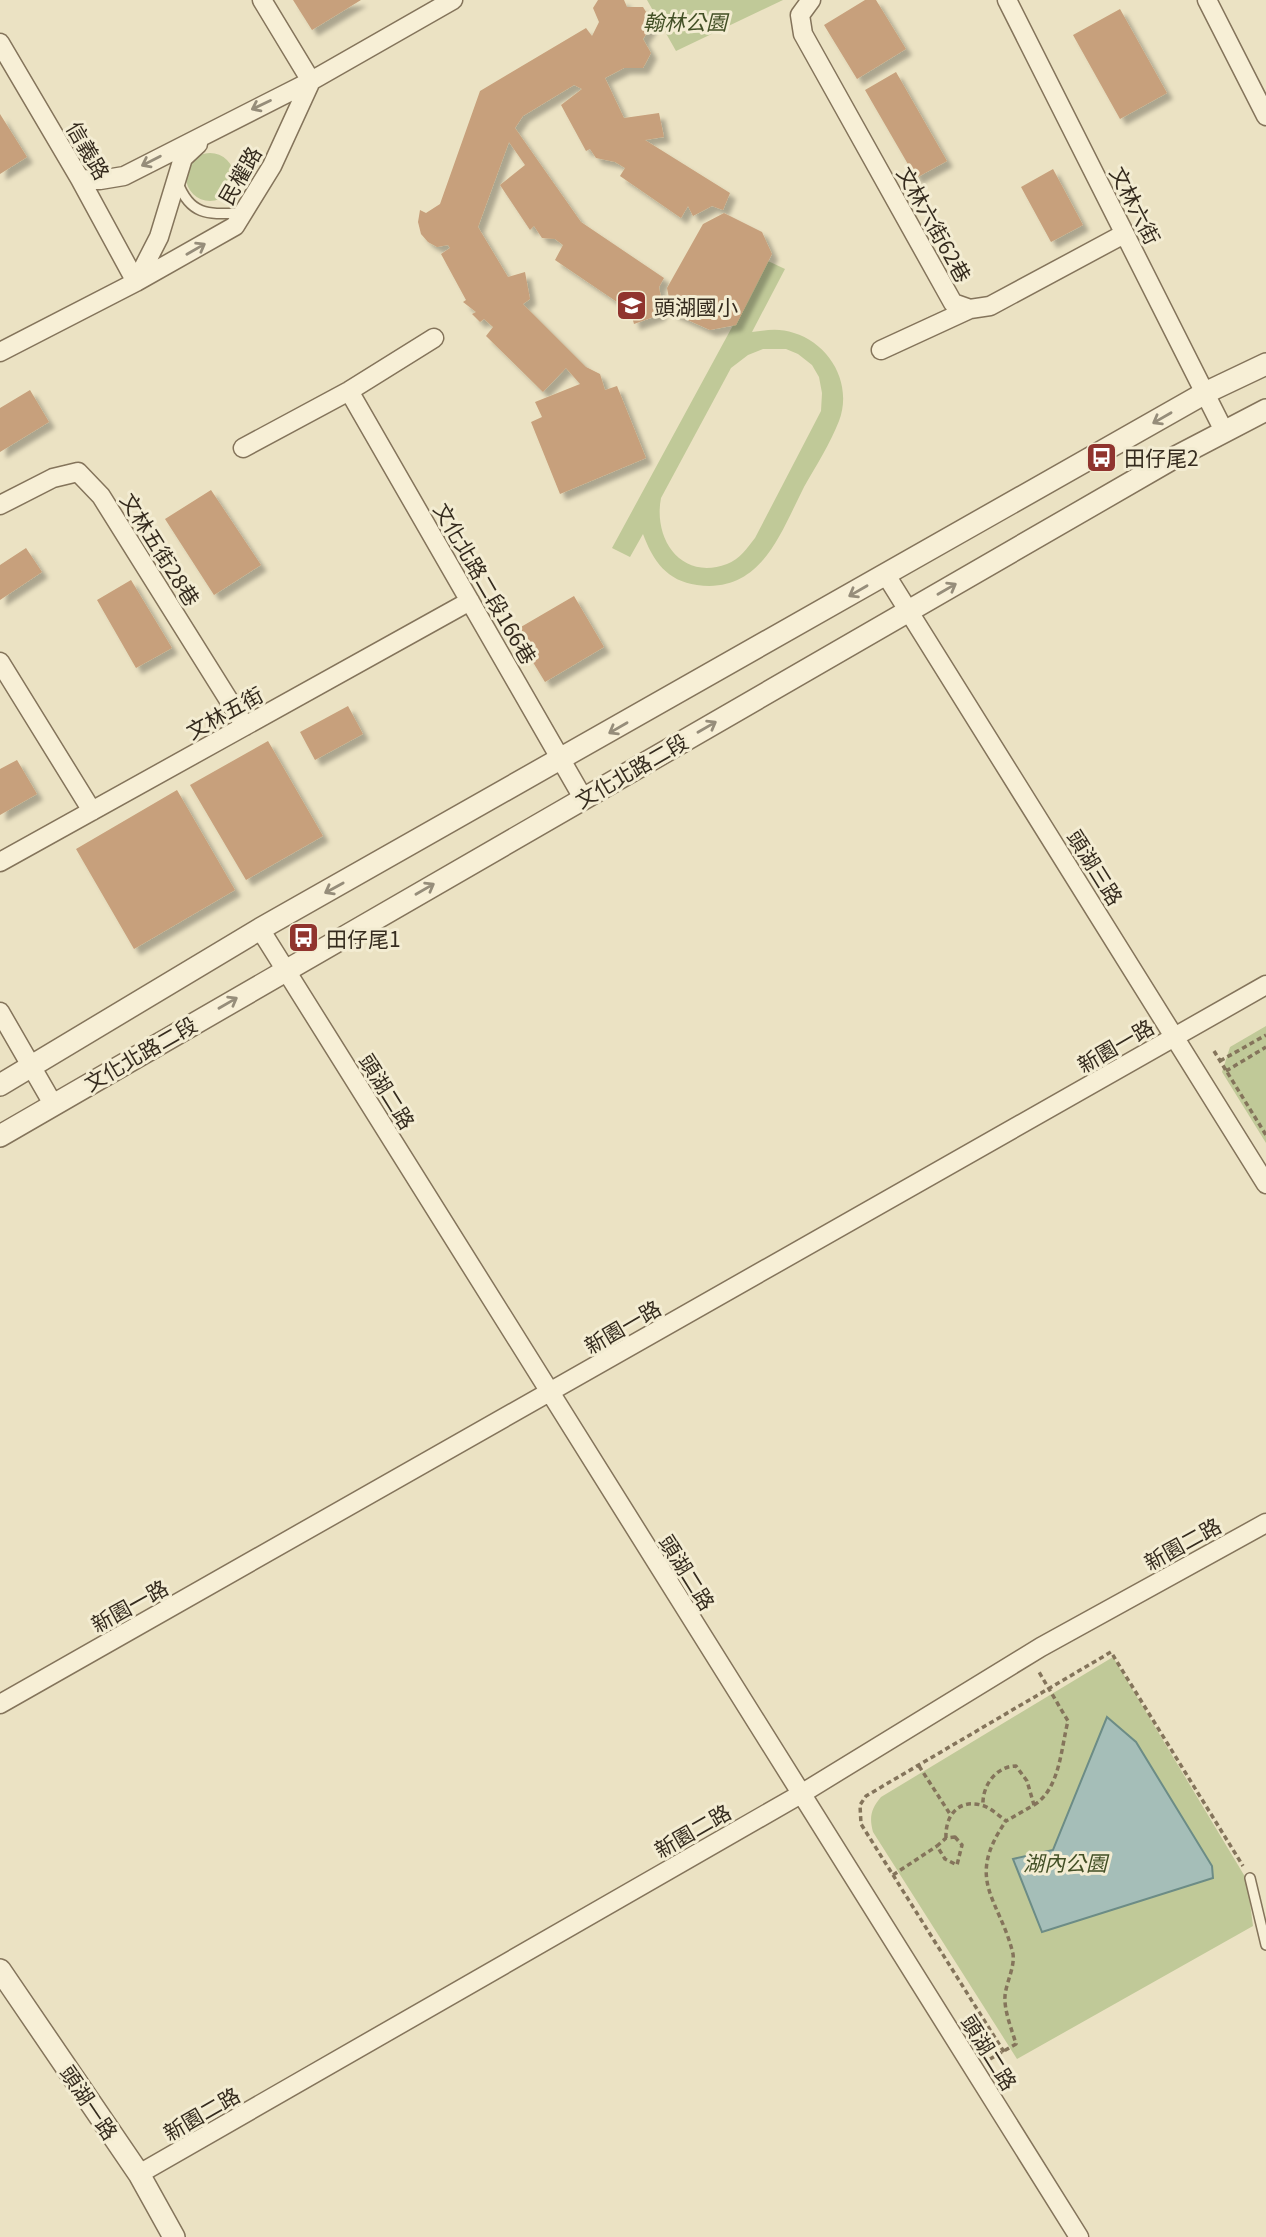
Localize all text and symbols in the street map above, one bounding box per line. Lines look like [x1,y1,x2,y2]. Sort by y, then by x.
park label: 翰林公園 [643,6,730,36]
one-way arrow [251,99,272,113]
street label: 信義路 [60,115,118,185]
street label: 民權路 [210,140,268,210]
one-way arrow [142,155,162,169]
street label: 文林六街62巷 [891,161,979,287]
street label: 文林六街 [1104,161,1168,249]
one-way arrow [185,242,205,256]
school or university icon: 頭湖國小 [614,289,648,323]
place label: 頭湖國小 [654,291,738,321]
one-way arrow [1152,412,1173,425]
bus stop icon: 田仔尾2 [1084,440,1118,474]
place label: 田仔尾2 [1124,442,1199,472]
street label: 文林五街28巷 [114,487,208,611]
street label: 文化北路二段166巷 [428,497,544,669]
one-way arrow [936,581,956,595]
one-way arrow [848,584,868,598]
street label: 文林五街 [180,679,268,745]
one-way arrow [697,719,717,733]
one-way arrow [608,721,628,735]
street label: 文化北路二段 [569,726,693,814]
street label: 頭湖三路 [1061,823,1131,911]
one-way arrow [324,882,345,895]
one-way arrow [414,882,435,895]
bus stop icon: 田仔尾1 [286,921,320,955]
place label: 田仔尾1 [326,923,401,953]
one-way arrow [217,995,237,1009]
street label: 文化北路二段 [78,1009,202,1097]
street label: 新園一路 [1071,1011,1159,1079]
street label: 頭湖二路 [353,1047,423,1135]
street label: 新園一路 [578,1292,666,1360]
street label: 新園二路 [1138,1510,1226,1576]
street label: 頭湖二路 [653,1528,723,1616]
street label: 新園一路 [85,1572,173,1638]
street label: 新園二路 [648,1796,736,1864]
park label: 湖內公園 [1023,1847,1110,1877]
street label: 頭湖二路 [955,2008,1025,2096]
street label: 頭湖一路 [54,2059,126,2145]
street label: 新園二路 [157,2079,245,2147]

